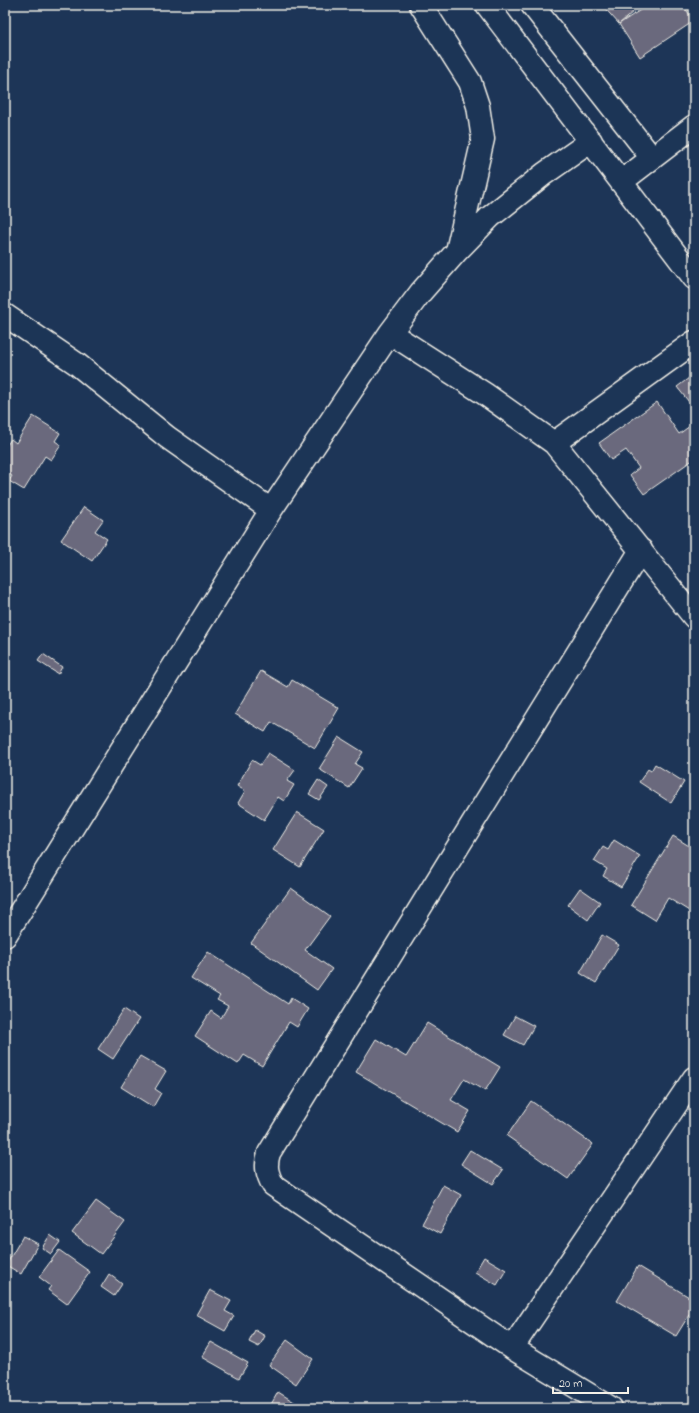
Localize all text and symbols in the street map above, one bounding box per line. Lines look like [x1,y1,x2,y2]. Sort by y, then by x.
scale bar [553,1369,628,1395]
text: 20 m [559,1375,582,1393]

